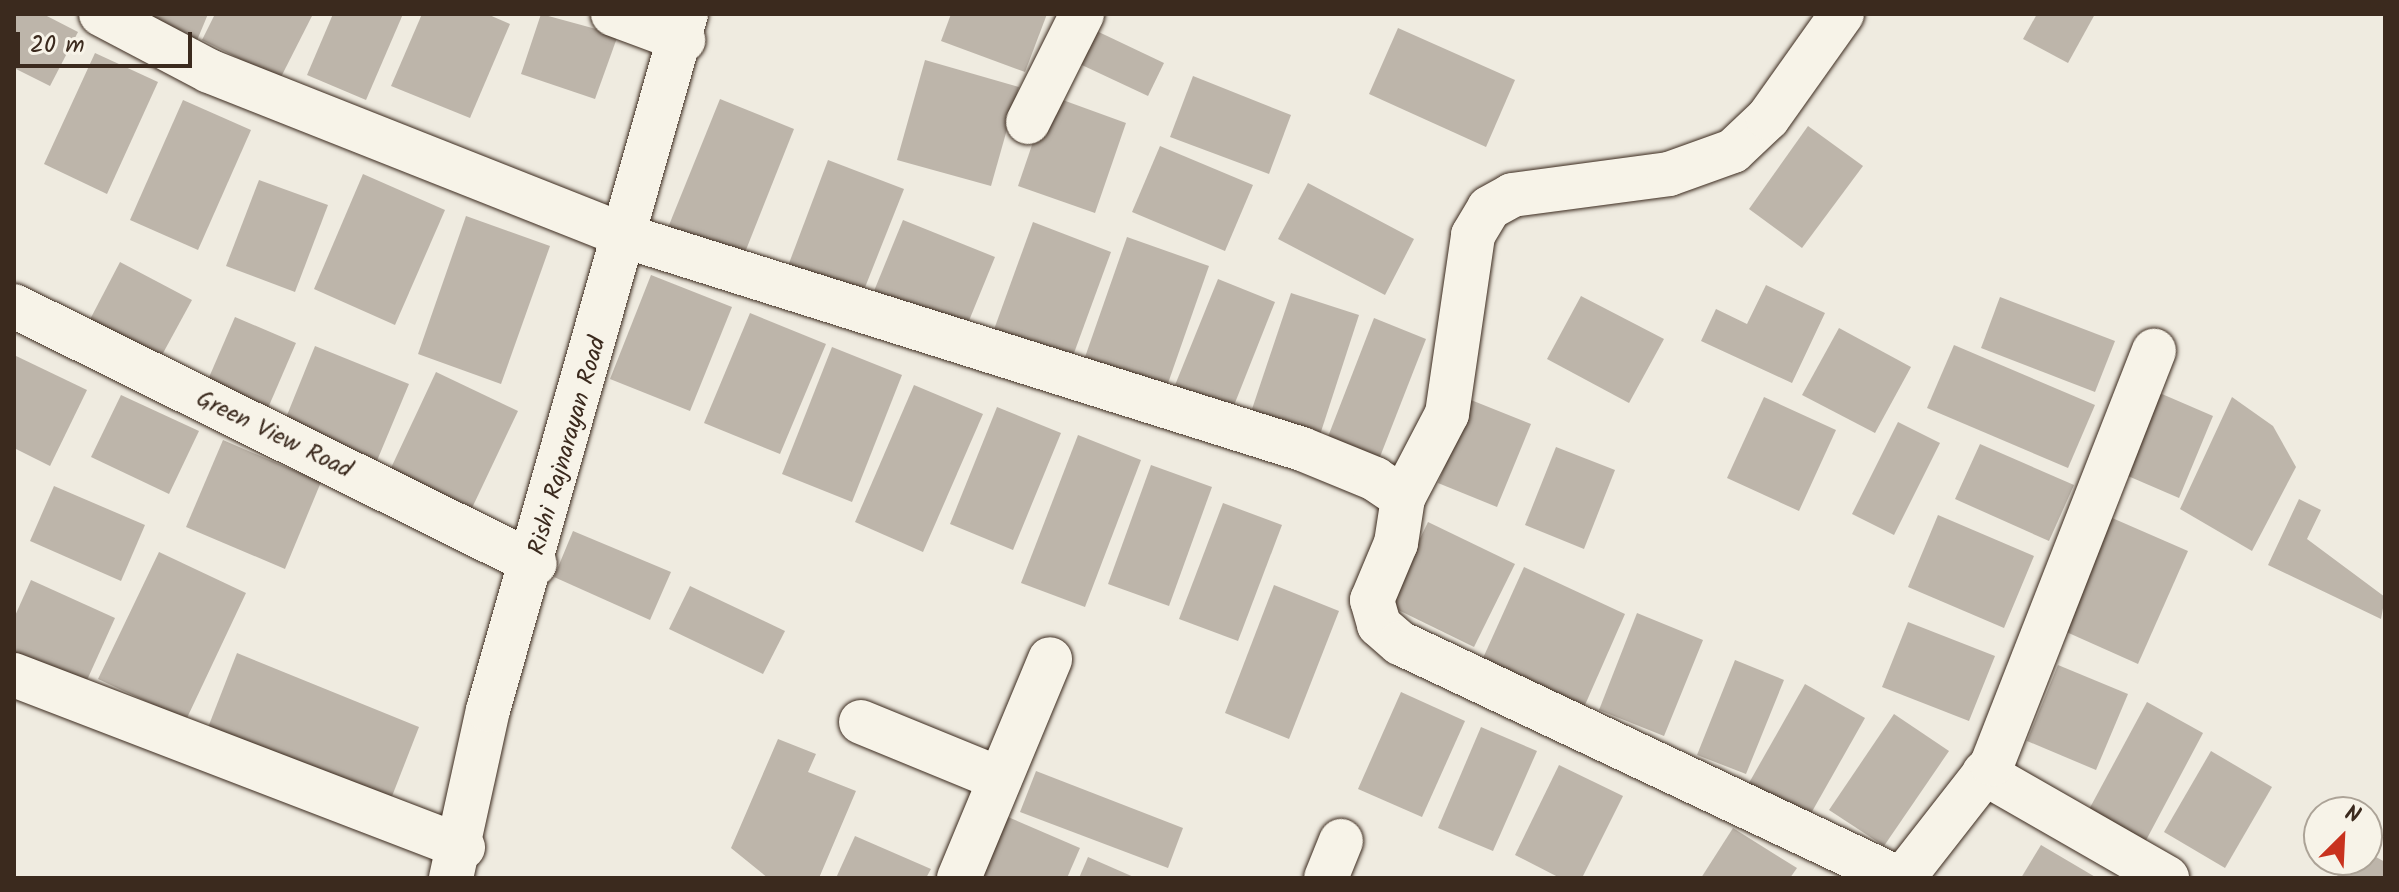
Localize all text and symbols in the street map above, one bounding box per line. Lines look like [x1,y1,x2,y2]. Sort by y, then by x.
scale bar [20,16,196,66]
text: 20 m [30,26,85,65]
street label: Rishi Rajnarayan Road [523,333,613,559]
street label: Green View Road [191,385,357,485]
north arrow [2303,796,2383,876]
text: N [2339,797,2366,834]

